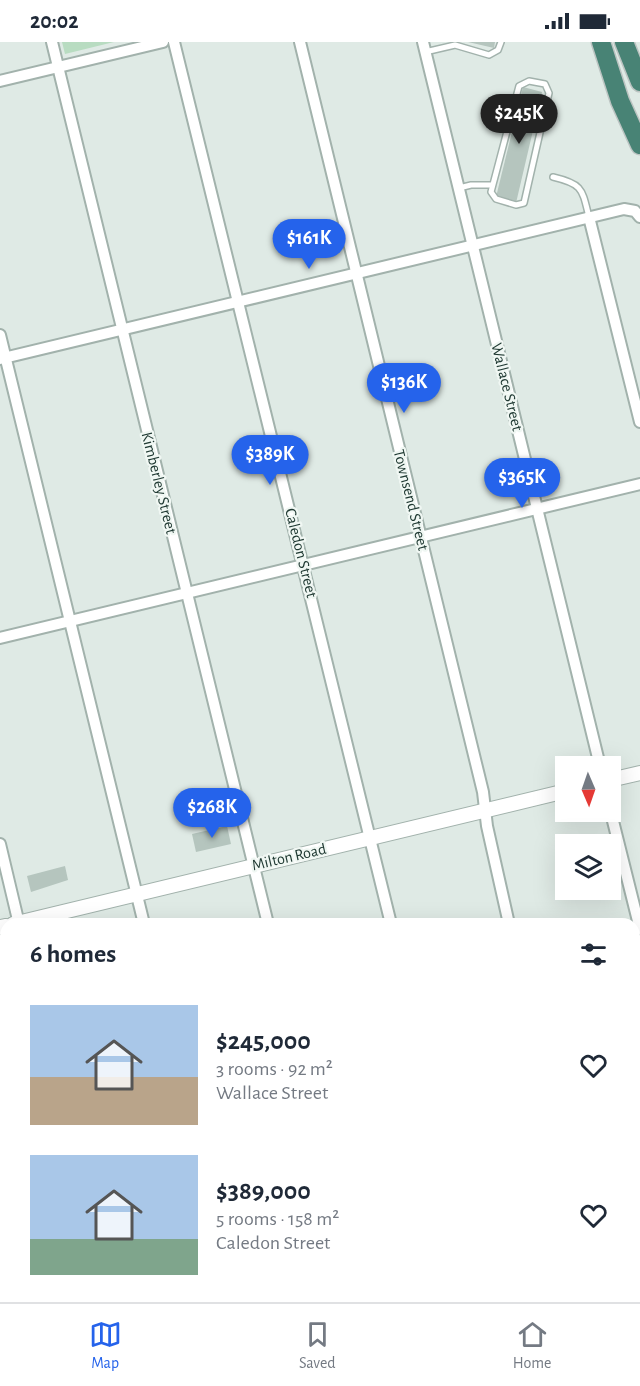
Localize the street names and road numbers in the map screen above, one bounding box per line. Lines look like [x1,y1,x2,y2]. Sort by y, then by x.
street label: Wallace Street [488,341,526,433]
street label: Kimberley Street [138,430,179,536]
street label: Townsend Street [391,448,431,552]
street label: Caledon Street [282,507,320,599]
street label: Milton Road [250,841,328,873]

